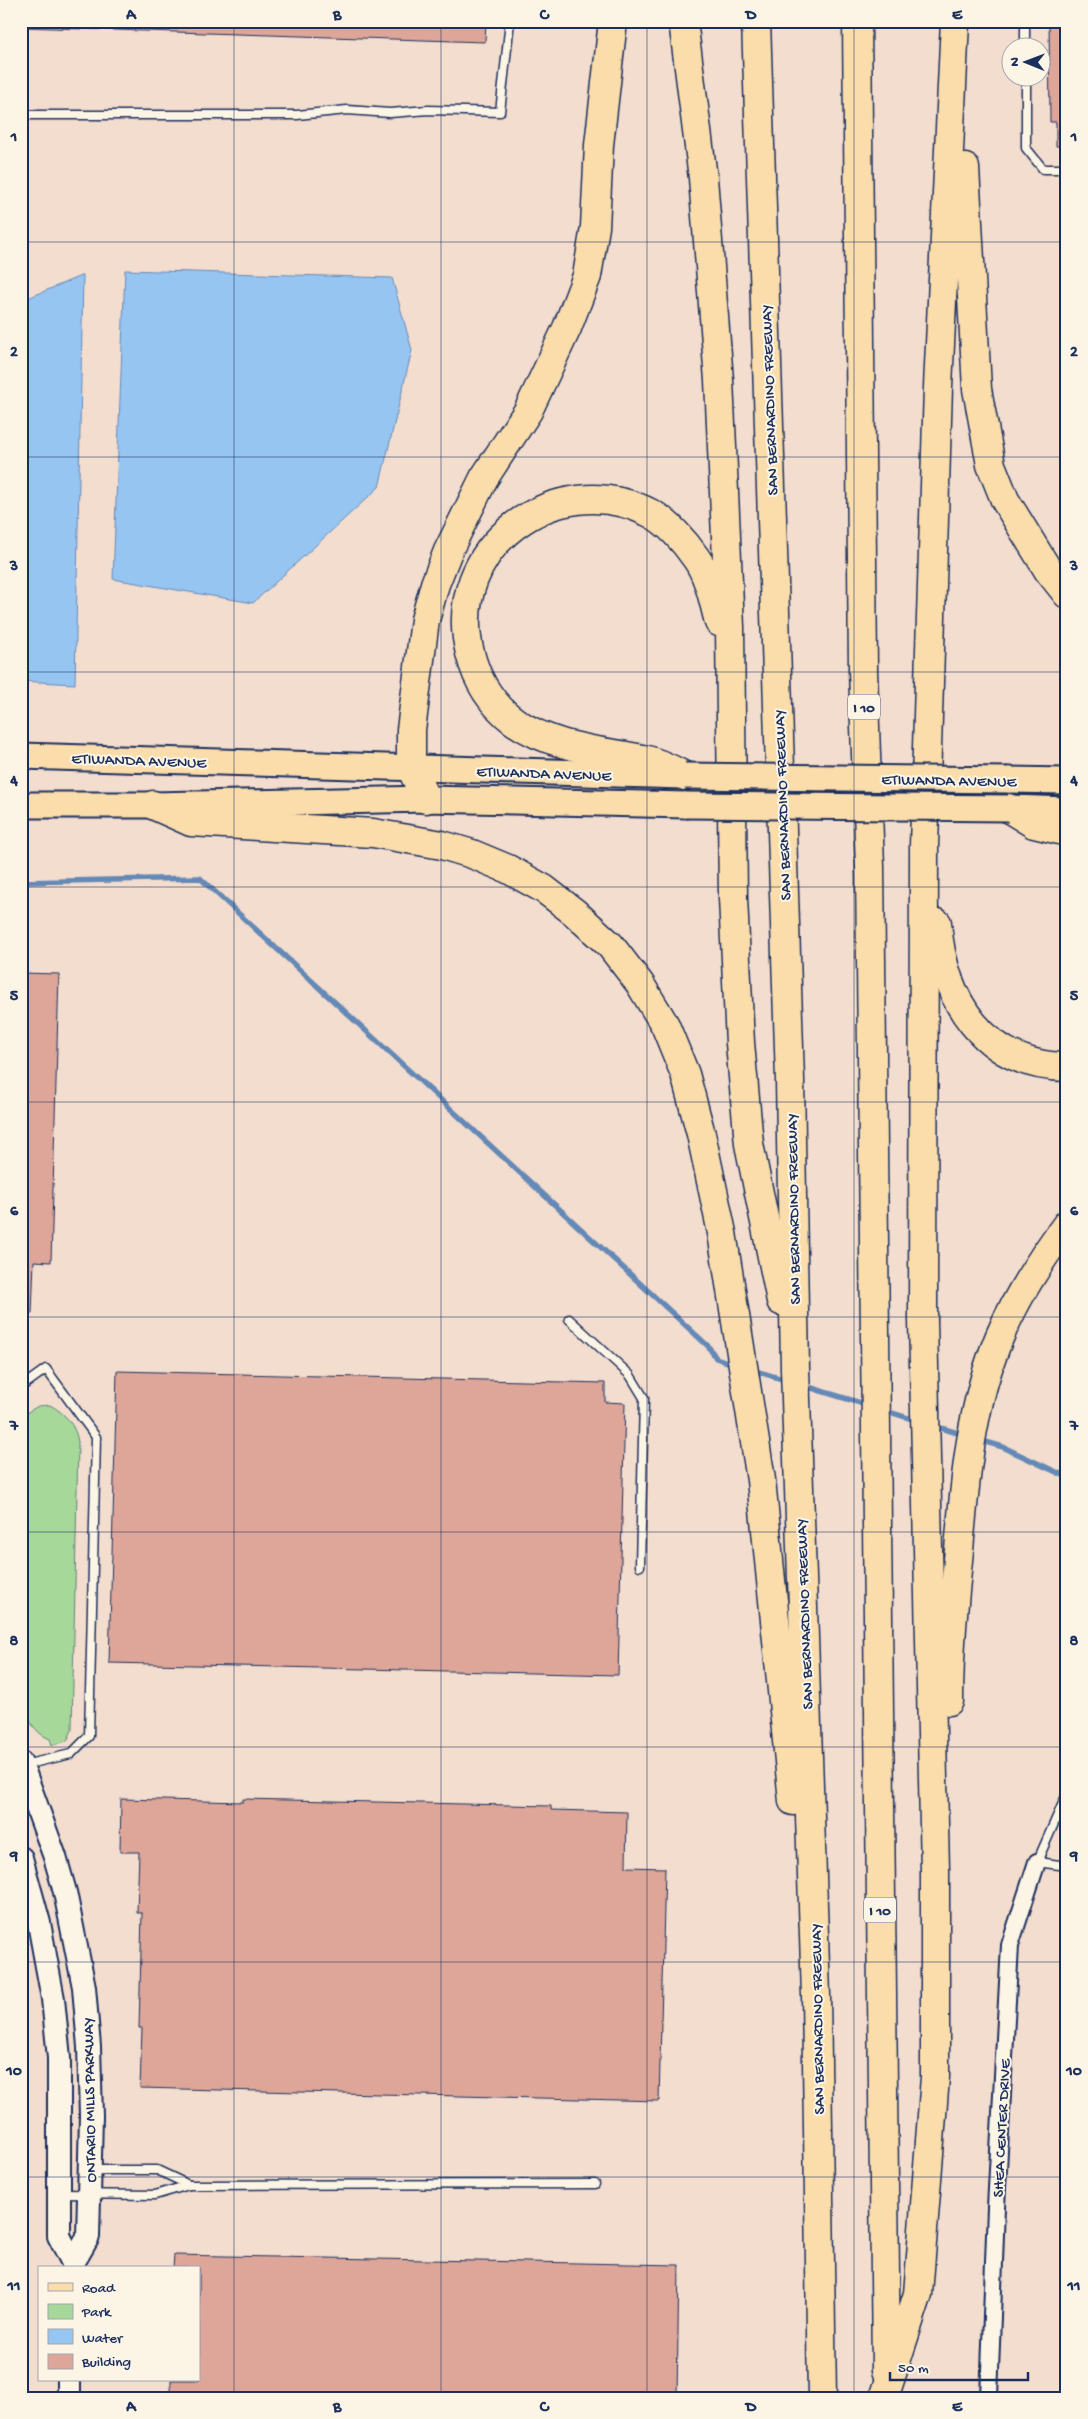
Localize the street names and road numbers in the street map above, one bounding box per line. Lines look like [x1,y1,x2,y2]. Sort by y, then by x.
street label: SAN BERNARDINO FREEWAY [759,304,784,496]
road number: I 10 [848,694,880,720]
street label: SAN BERNARDINO FREEWAY [772,709,797,901]
street label: ETIWANDA AVENUE [71,751,208,774]
street label: ETIWANDA AVENUE [476,764,613,787]
street label: ETIWANDA AVENUE [881,772,1018,793]
street label: SAN BERNARDINO FREEWAY [784,1113,807,1305]
street label: SAN BERNARDINO FREEWAY [794,1518,819,1710]
road number: I 10 [864,1898,896,1922]
street label: SAN BERNARDINO FREEWAY [808,1923,831,2115]
street label: ONTARIO MILLS PARKWAY [81,2017,102,2183]
street label: SHEA CENTER DRIVE [990,2057,1017,2198]

